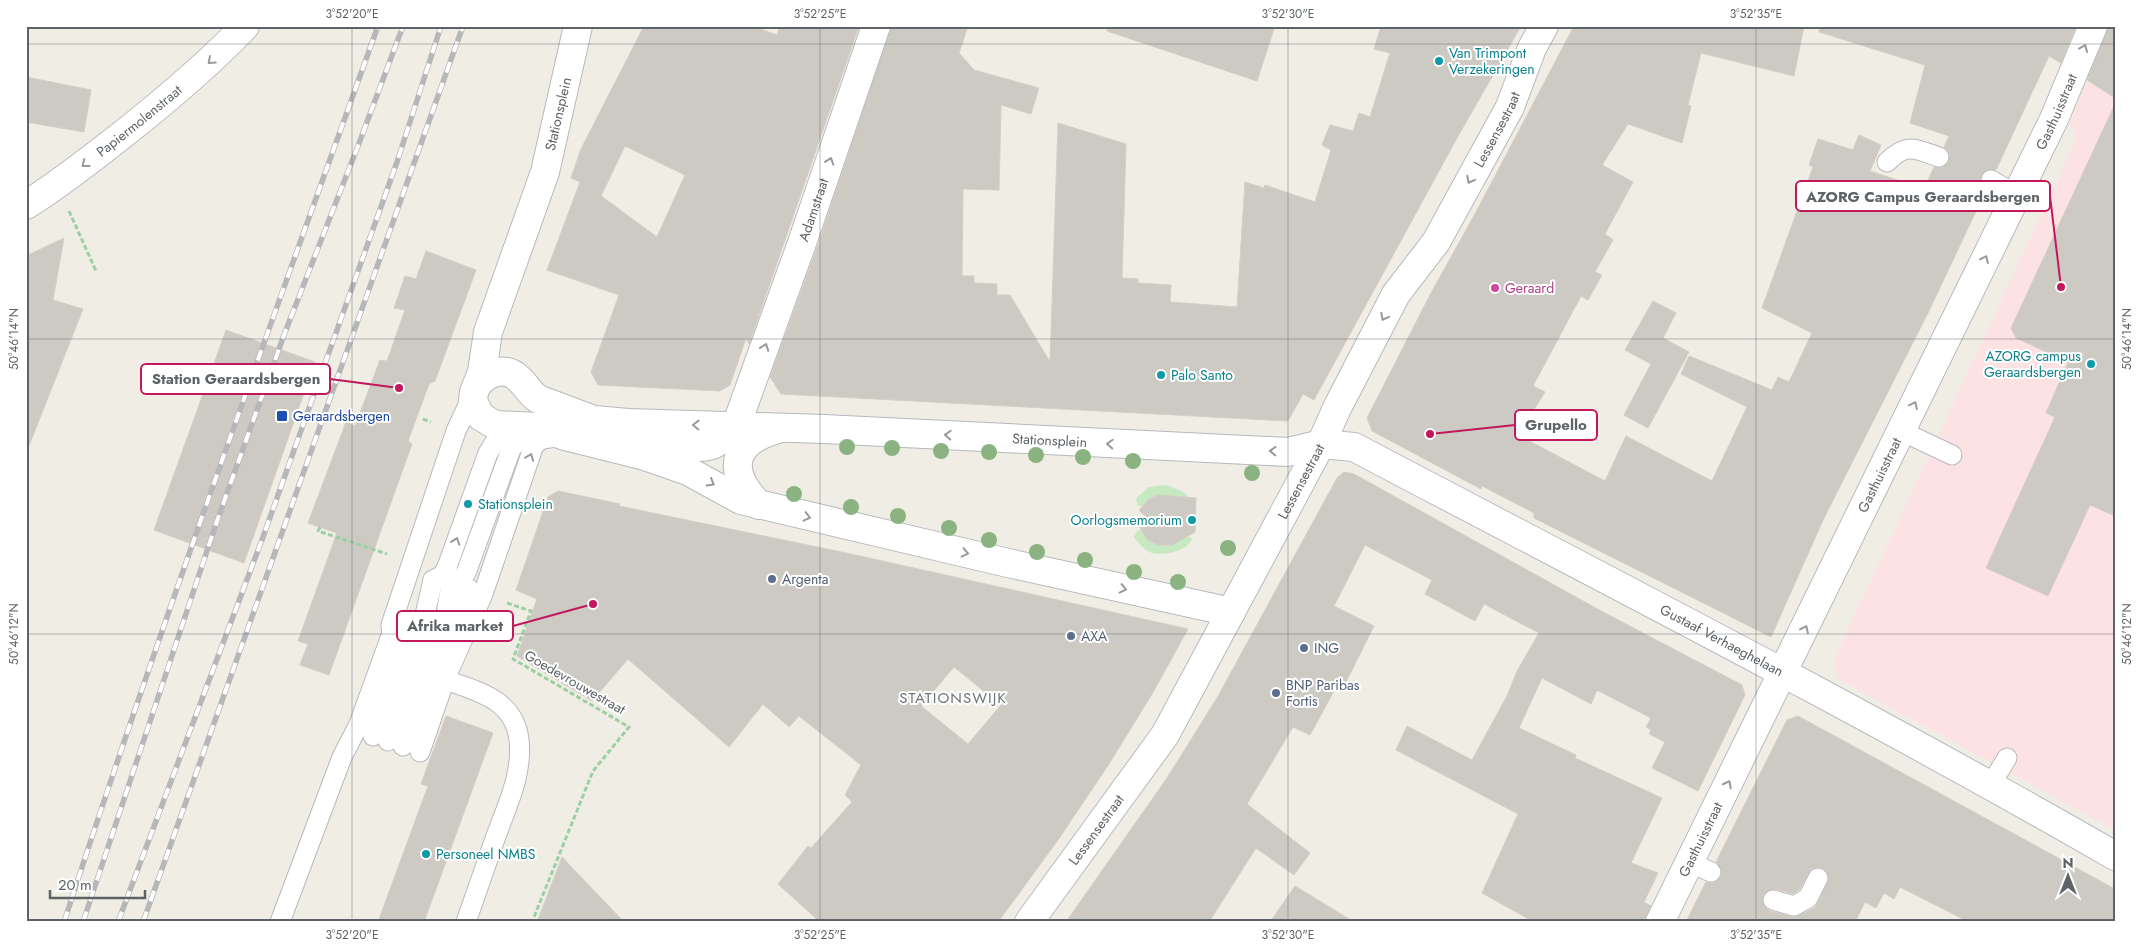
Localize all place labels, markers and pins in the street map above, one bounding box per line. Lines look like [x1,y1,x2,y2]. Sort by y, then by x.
place label: Van Trimpont Verzekeringen [1449,43,1534,79]
marker: Van Trimpont Verzekeringen [1433,55,1445,67]
callout: AZORG Campus Geraardsbergen [1796,181,2050,211]
place label: Geraard [1505,278,1554,298]
marker: Geraard [1489,282,1501,294]
place label: AZORG campus Geraardsbergen [1984,346,2081,382]
marker: AZORG campus Geraardsbergen [2085,358,2097,370]
callout: Station Geraardsbergen [141,364,330,394]
place label: Palo Santo [1171,365,1233,385]
marker: Palo Santo [1155,369,1167,381]
place label: Geraardsbergen [293,406,390,426]
marker: Geraardsbergen [275,409,289,423]
callout: Grupello [1515,410,1597,440]
place label: Stationsplein [478,494,553,514]
marker: Stationsplein [462,498,474,510]
place label: Oorlogsmemorium [1071,510,1182,530]
marker: Oorlogsmemorium [1186,514,1198,526]
place label: Argenta [782,569,828,589]
marker: Argenta [766,573,778,585]
callout: Afrika market [397,611,513,641]
place label: AXA [1081,626,1108,646]
marker: AXA [1065,630,1077,642]
place label: ING [1314,638,1339,658]
marker: ING [1298,642,1310,654]
place label: BNP Paribas Fortis [1286,675,1360,711]
marker: BNP Paribas Fortis [1270,687,1282,699]
place label: Personeel NMBS [436,844,536,864]
marker: Personeel NMBS [420,848,432,860]

